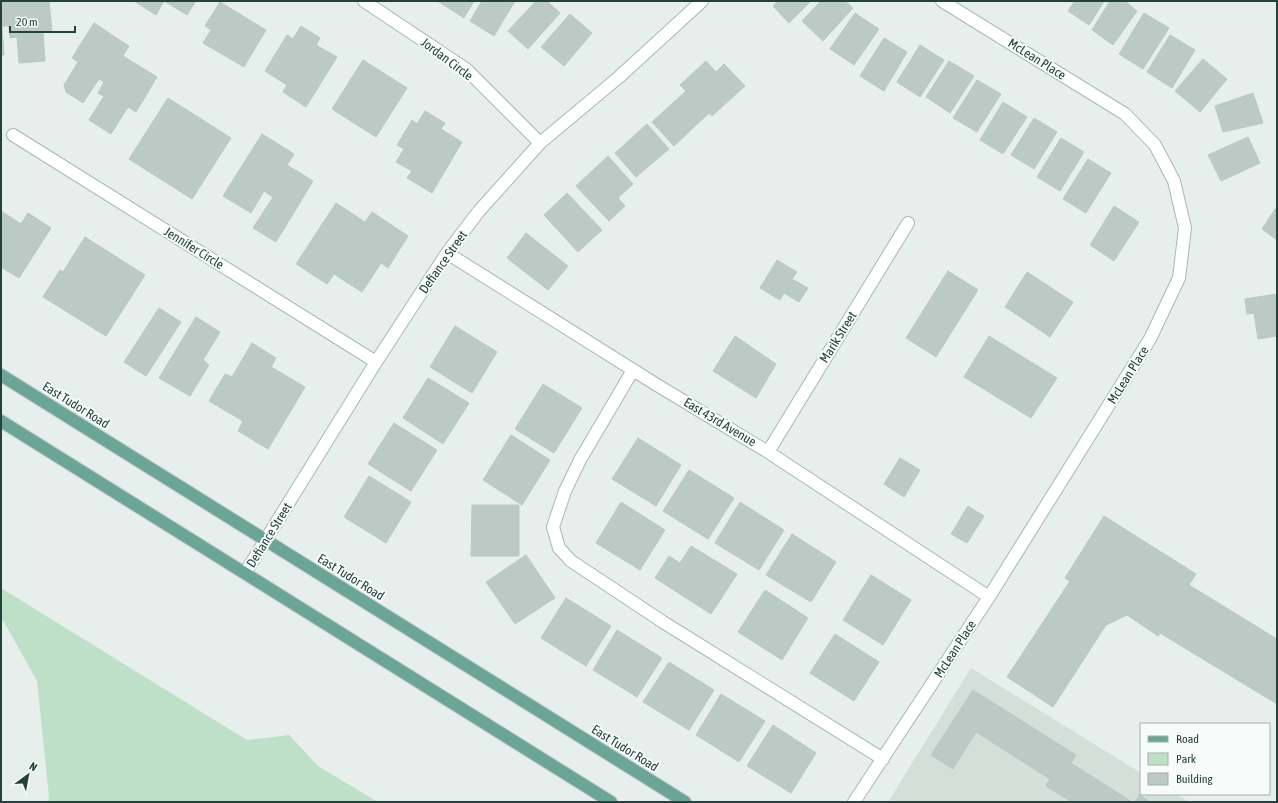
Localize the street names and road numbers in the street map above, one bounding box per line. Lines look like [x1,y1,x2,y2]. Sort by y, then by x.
street label: Jordan Circle [418,35,476,83]
street label: McLean Place [1005,35,1069,83]
street label: Jennifer Circle [161,224,227,272]
street label: Defiance Street [416,228,470,296]
street label: Marik Street [816,308,860,365]
street label: McLean Place [1104,343,1152,407]
street label: East Tudor Road [40,379,112,431]
street label: East 43rd Avenue [681,395,759,450]
street label: Defiance Street [243,500,295,570]
street label: East Tudor Road [315,551,387,603]
street label: McLean Place [931,618,979,680]
street label: East Tudor Road [589,722,661,774]

